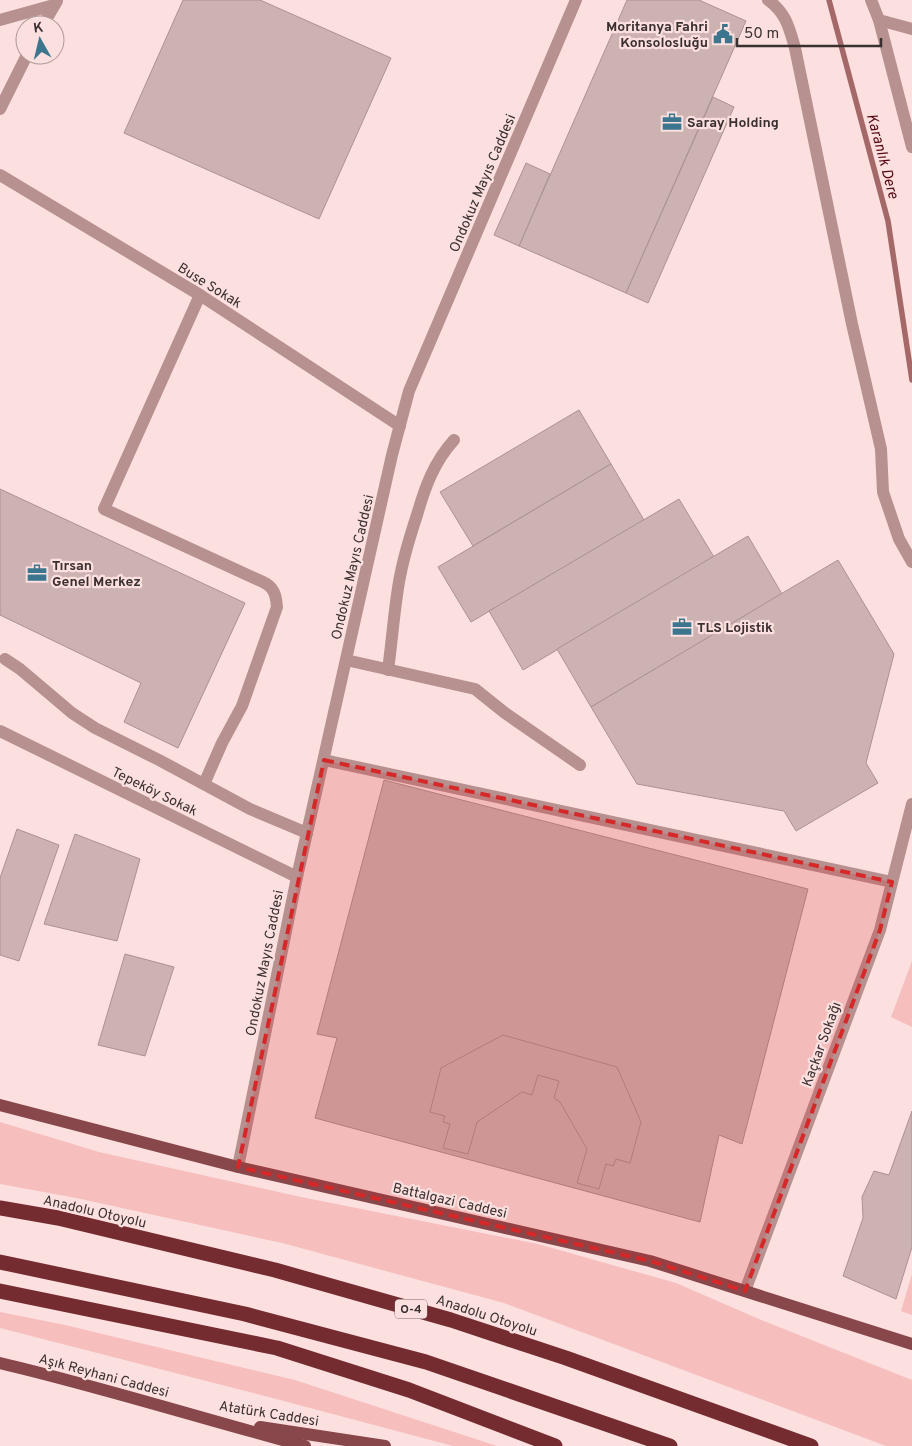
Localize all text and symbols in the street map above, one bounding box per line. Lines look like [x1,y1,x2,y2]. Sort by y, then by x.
north arrow [15,15,65,65]
scale bar [737,15,881,47]
text: K [32,19,45,38]
place label: Moritanya Fahri Konsolosluğu [606,19,708,52]
public building icon: Moritanya Fahri Konsolosluğu [712,23,734,45]
text: 50 m [744,25,779,44]
office icon: Saray Holding [661,111,683,133]
street label: Ondokuz Mayıs Caddesi [447,112,520,255]
water label: Karanlık Dere [861,112,902,201]
place label: Saray Holding [687,115,779,132]
street label: Buse Sokak [174,260,244,313]
street label: Ondokuz Mayıs Caddesi [328,493,378,642]
place label: Tırsan Genel Merkez [52,558,141,591]
office icon: Tırsan Genel Merkez [26,562,48,584]
office icon: TLS Lojistik [671,616,693,638]
place label: TLS Lojistik [697,620,773,637]
street label: Tepeköy Sokak [109,764,200,820]
street label: Ondokuz Mayıs Caddesi [243,889,288,1038]
street label: Kaçkar Sokağı [799,1000,846,1089]
street label: Battalgazi Caddesi [391,1180,509,1223]
street label: Anadolu Otoyolu [41,1192,148,1233]
street label: Anadolu Otoyolu [434,1292,539,1341]
road number: O-4 [395,1300,427,1318]
street label: Aşık Reyhani Caddesi [37,1351,171,1402]
street label: Atatürk Caddesi [218,1398,320,1431]

